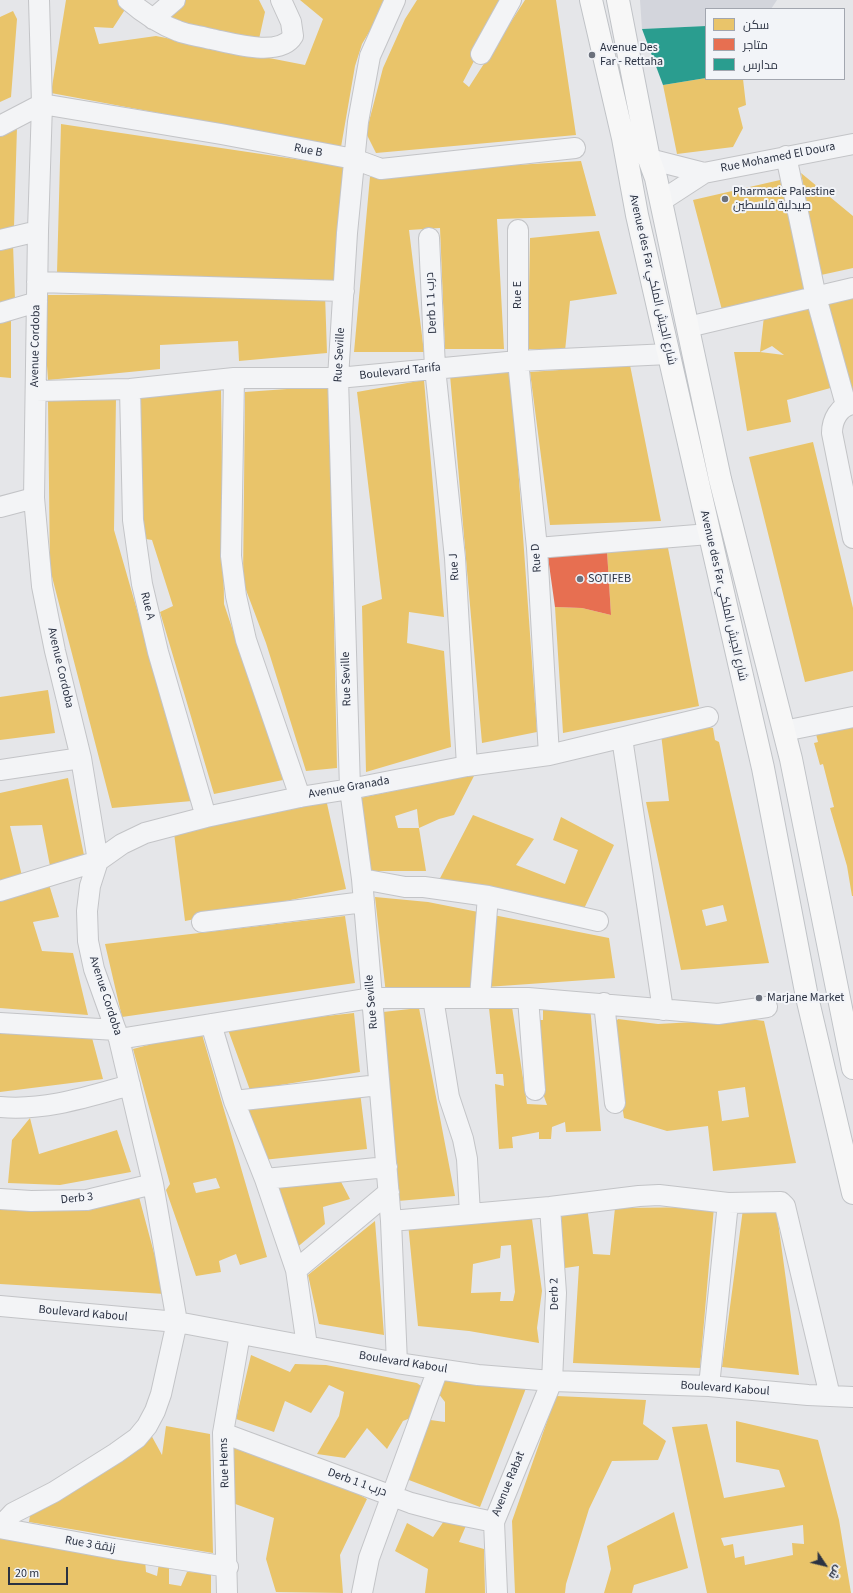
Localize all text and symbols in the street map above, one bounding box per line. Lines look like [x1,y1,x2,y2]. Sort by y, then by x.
legend [705,8,845,80]
text: سكن [743,17,769,34]
text: متاجر [743,37,768,54]
place label: Avenue Des Far - Rettaha [600,41,663,69]
marker: Avenue Des Far - Rettaha [587,50,597,60]
text: مدارس [743,57,778,74]
street label: Rue Mohamed El Doura [719,140,837,176]
street label: Rue B [293,141,323,161]
place label: Pharmacie Palestine صيدلية فلسطين [733,185,835,213]
street label: Avenue des Far شارع الجيش الملكي [625,193,679,367]
marker: Pharmacie Palestine صيدلية فلسطين [720,194,730,204]
street label: Derb 1 درب 1 [423,272,441,334]
street label: Rue E [511,281,525,309]
street label: Avenue Cordoba [28,305,44,387]
street label: Rue Seville [331,327,349,383]
street label: Boulevard Tarifa [359,361,441,383]
street label: Avenue des Far شارع الجيش الملكي [696,509,750,683]
street label: Rue D [529,543,545,573]
street label: Rue J [447,553,463,581]
place label: SOTIFEB [588,572,631,586]
marker: SOTIFEB [575,574,585,584]
street label: Rue A [137,591,157,621]
street label: Avenue Cordoba [44,626,76,710]
street label: Rue Seville [339,651,355,707]
street label: Avenue Granada [307,774,391,802]
street label: Avenue Cordoba [85,955,125,1037]
street label: Rue Seville [362,974,382,1030]
place label: Marjane Market [767,991,844,1005]
marker: Marjane Market [754,993,764,1003]
street label: Derb 3 [60,1190,94,1208]
street label: Derb 2 [548,1278,562,1310]
street label: Boulevard Kaboul [38,1303,128,1325]
street label: Boulevard Kaboul [358,1349,448,1377]
street label: Boulevard Kaboul [680,1379,770,1399]
street label: Rue Hems [217,1438,233,1488]
street label: Avenue Rabat [489,1449,529,1519]
street label: Derb 1 درب 1 [326,1466,388,1500]
street label: Rue 3 زنقة [64,1533,116,1557]
north arrow [805,1545,845,1585]
scale bar [10,1559,70,1585]
text: ش [825,1562,845,1582]
text: 20 m [15,1565,39,1582]

